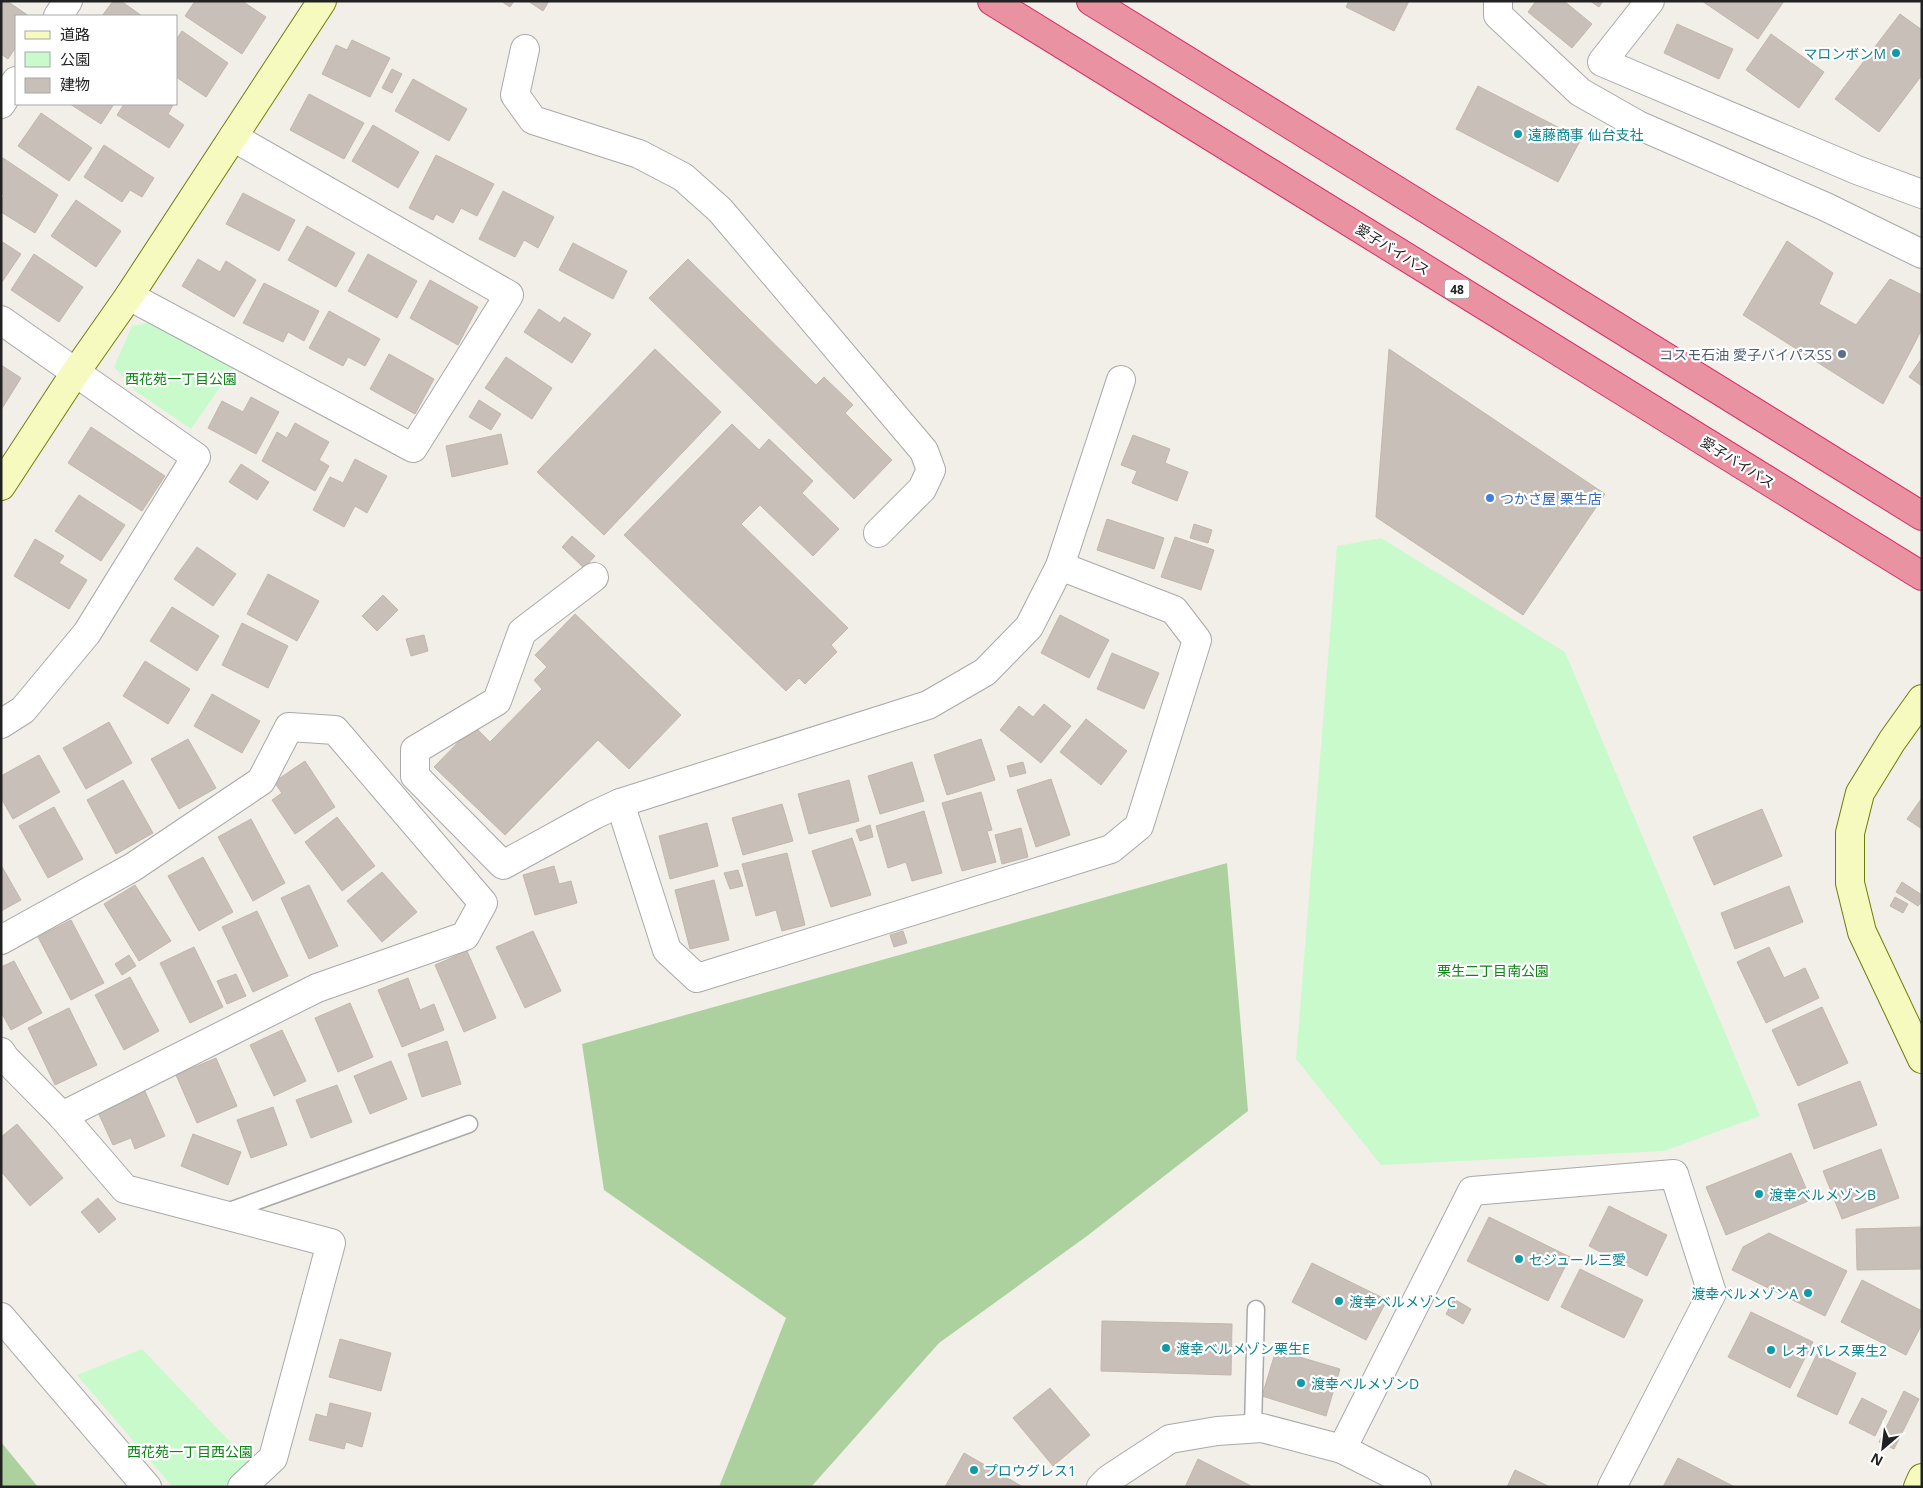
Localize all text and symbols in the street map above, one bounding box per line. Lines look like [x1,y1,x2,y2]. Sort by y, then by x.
legend [15,15,178,105]
text: 道路 [60,24,90,44]
place label: マロンボンM [1803,44,1886,63]
marker: マロンボンM [1890,47,1902,59]
text: 公園 [60,49,90,69]
text: 建物 [60,74,90,94]
place label: 遠藤商事 仙台支社 [1528,125,1644,144]
marker: 遠藤商事 仙台支社 [1512,128,1524,140]
street label: 愛子バイパス [1352,219,1434,279]
road number: 48 [1444,280,1470,298]
place label: コスモ石油 愛子バイパスSS [1659,345,1832,364]
marker: コスモ石油 愛子バイパスSS [1836,348,1848,360]
park label: 西花苑一丁目公園 [125,369,237,388]
street label: 愛子バイパス [1697,432,1779,492]
place label: つかさ屋 栗生店 [1500,489,1602,508]
marker: つかさ屋 栗生店 [1484,492,1496,504]
park label: 栗生二丁目南公園 [1437,961,1549,980]
place label: 渡幸ベルメゾンB [1769,1185,1876,1204]
marker: 渡幸ベルメゾンB [1753,1188,1765,1200]
place label: セジュール三愛 [1529,1250,1626,1269]
marker: セジュール三愛 [1513,1253,1525,1265]
place label: 渡幸ベルメゾンA [1691,1284,1798,1303]
marker: 渡幸ベルメゾンA [1802,1287,1814,1299]
place label: 渡幸ベルメゾンC [1349,1292,1456,1311]
marker: 渡幸ベルメゾンC [1333,1295,1345,1307]
place label: 渡幸ベルメゾン栗生E [1176,1339,1310,1358]
place label: レオパレス栗生2 [1781,1341,1887,1360]
marker: 渡幸ベルメゾン栗生E [1160,1342,1172,1354]
marker: レオパレス栗生2 [1765,1344,1777,1356]
place label: 渡幸ベルメゾンD [1311,1374,1419,1393]
marker: 渡幸ベルメゾンD [1295,1377,1307,1389]
north arrow [1858,1423,1908,1473]
park label: 西花苑一丁目西公園 [127,1442,253,1461]
text: N [1867,1449,1886,1471]
place label: プロウグレス1 [984,1461,1076,1480]
marker: プロウグレス1 [968,1464,980,1476]

